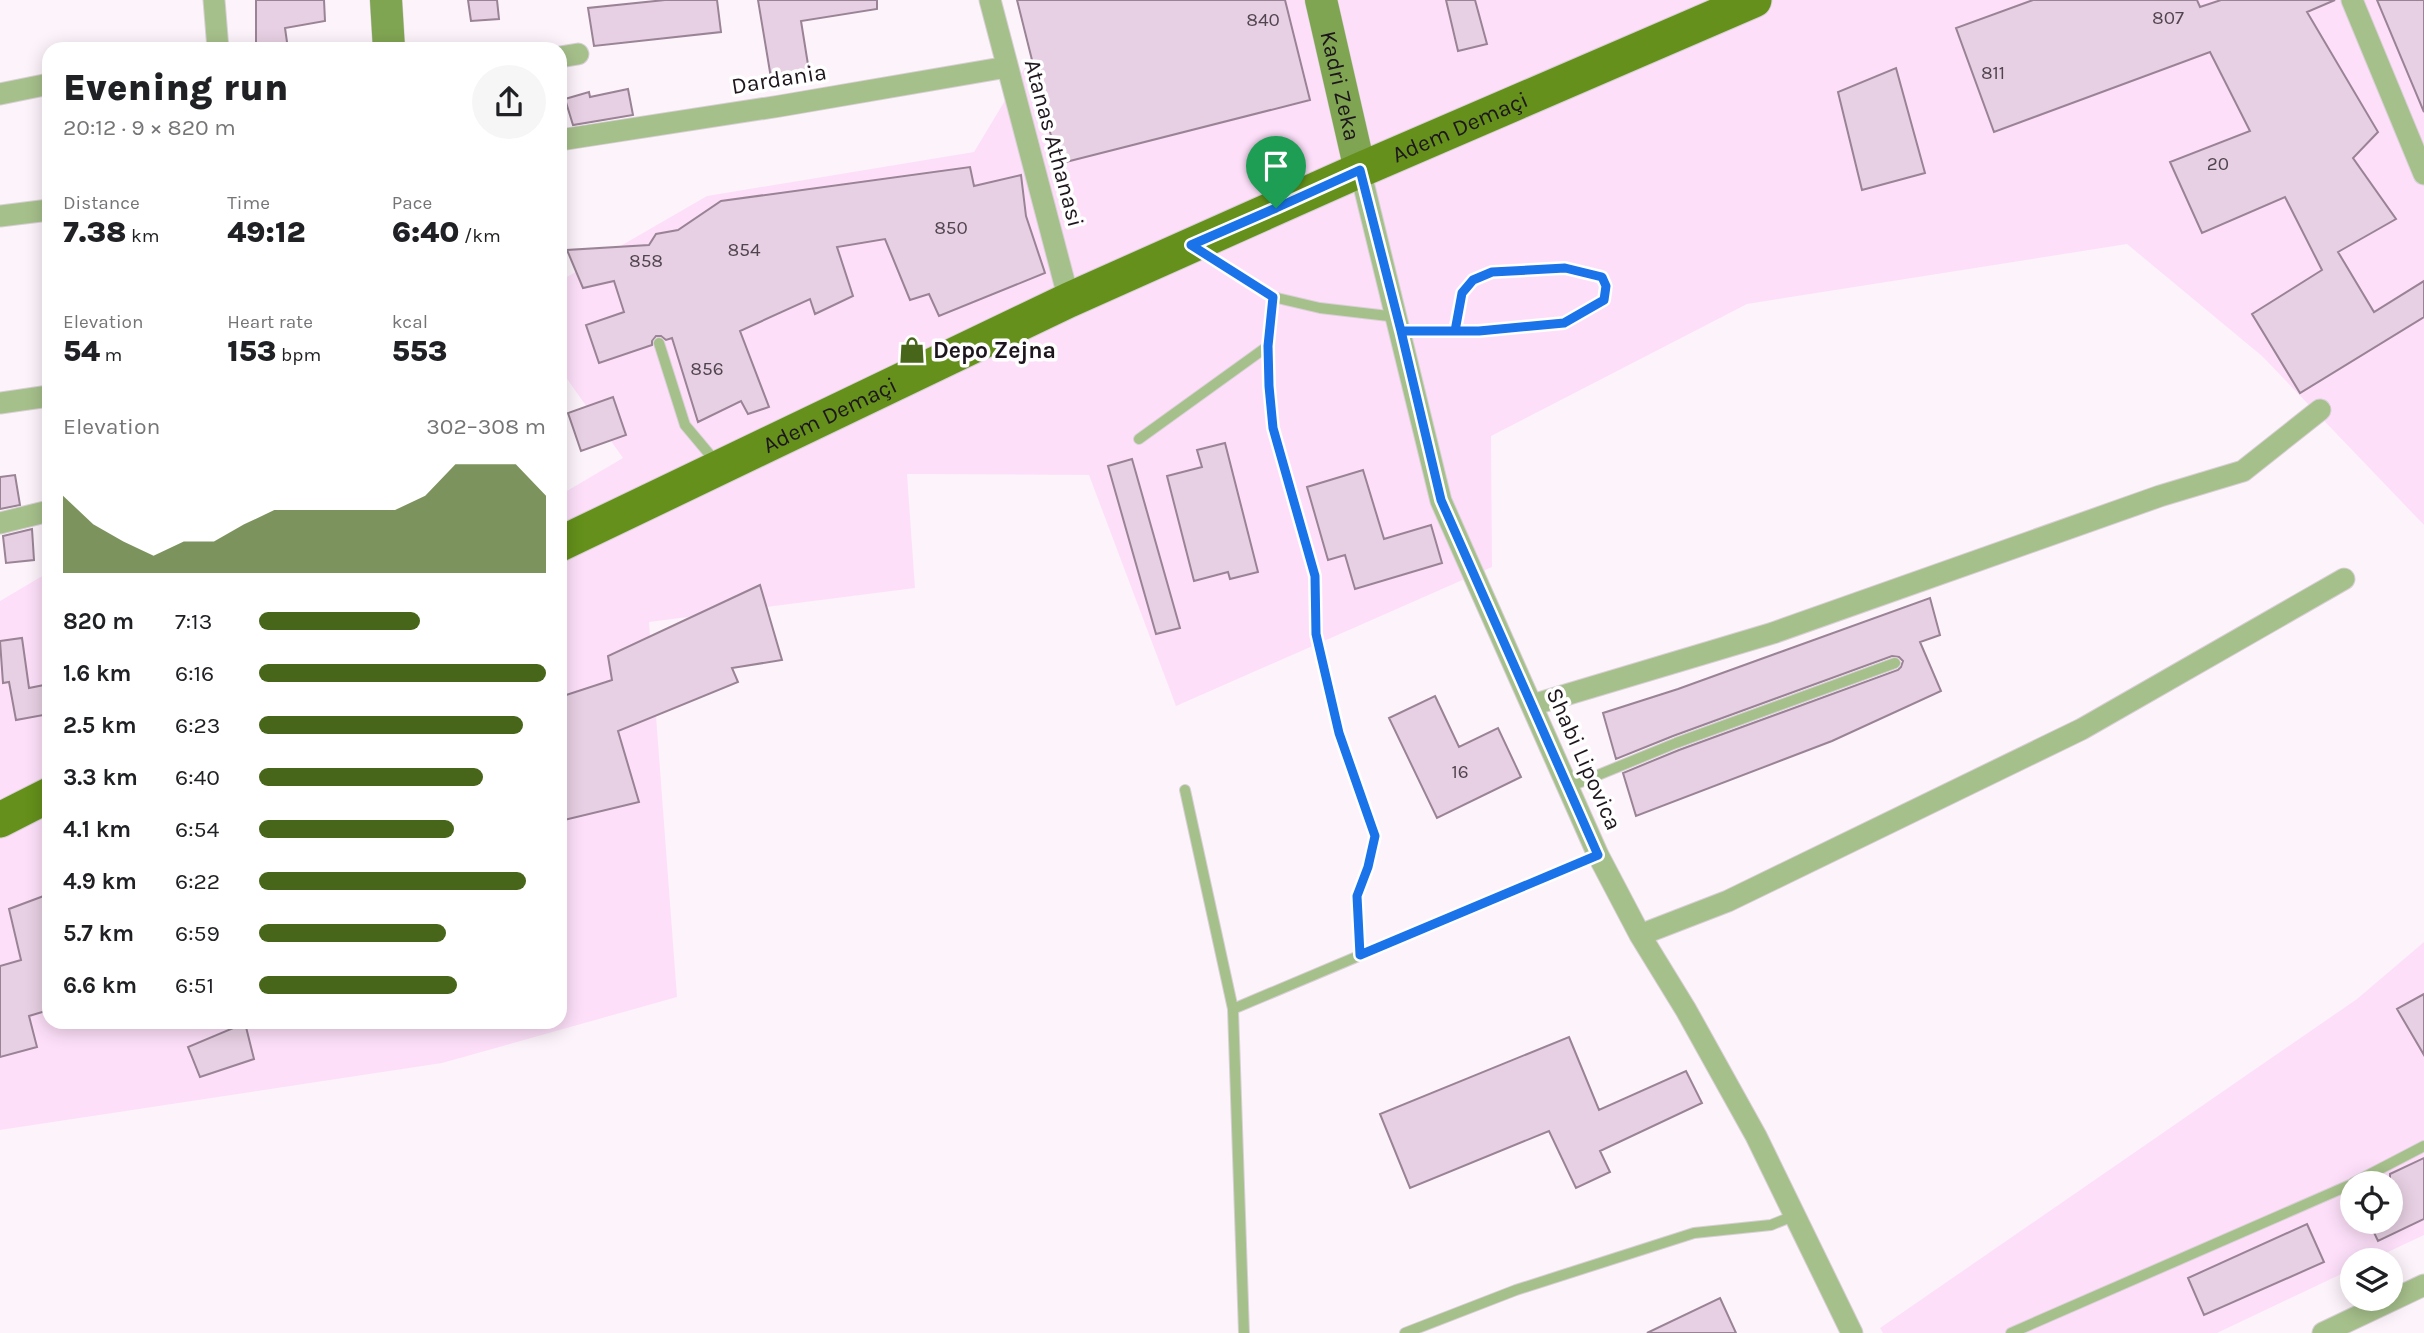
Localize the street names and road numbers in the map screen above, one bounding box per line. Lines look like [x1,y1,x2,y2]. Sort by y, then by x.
street label: Kadri Zeka [1315,28,1366,143]
street label: Atanas Athanasi [1019,56,1089,230]
street label: Dardania [730,58,828,100]
street label: Adem Demaçi [1388,86,1532,168]
street label: Adem Demaçi [758,371,901,458]
street label: Shabi Lipovica [1541,684,1627,834]

